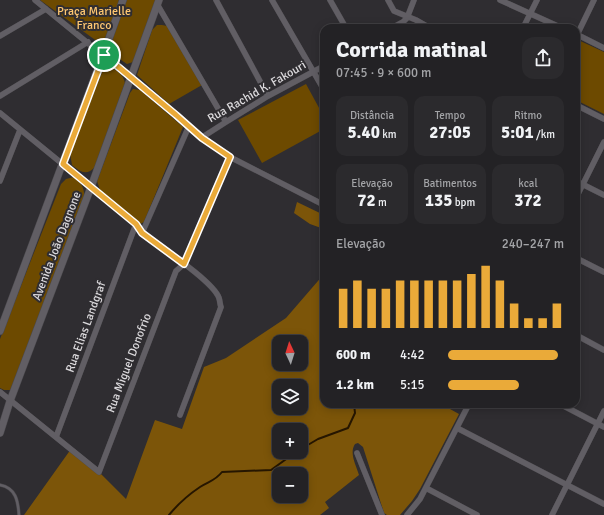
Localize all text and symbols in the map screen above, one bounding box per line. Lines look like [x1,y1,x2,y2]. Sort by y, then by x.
park label: Praça Marielle Franco [57,4,131,33]
text: Corrida matinal [336,36,487,63]
button: share [522,37,564,79]
pin [87,38,121,72]
icon: arrive [93,44,115,66]
street label: Rua Rachid K. Fakouri [205,58,309,126]
text: 07:45 · 9 × 600 m [336,65,431,81]
text: Distância [350,109,394,122]
text: Tempo [435,109,465,122]
text: Ritmo [514,109,542,122]
text: 5.40 [347,122,380,143]
text: 27:05 [429,122,471,143]
text: 5:01 [501,122,534,143]
text: km [380,128,397,141]
text: /km [534,128,555,141]
text: Elevação [351,177,393,190]
text: Batimentos [423,177,477,190]
text: kcal [518,177,538,190]
street label: Avenida João Dagnone [29,190,85,302]
text: 72 [357,190,376,211]
text: 135 [425,190,452,211]
text: 372 [514,190,542,211]
text: m [376,196,387,209]
text: bpm [452,196,475,209]
text: Elevação [336,236,385,252]
text: 240–247 m [502,236,564,252]
street label: Rua Elias Landgraf [63,279,110,374]
street label: Rua Miguel Donofrio [103,311,155,415]
north arrow [272,335,308,371]
map controls [272,335,308,503]
text: 600 m [336,347,370,363]
text: 4:42 [400,347,425,363]
text: 1.2 km [336,377,374,393]
text: 5:15 [400,377,425,393]
button: layers [272,379,308,415]
button: + [272,423,308,459]
button: − [272,467,308,503]

